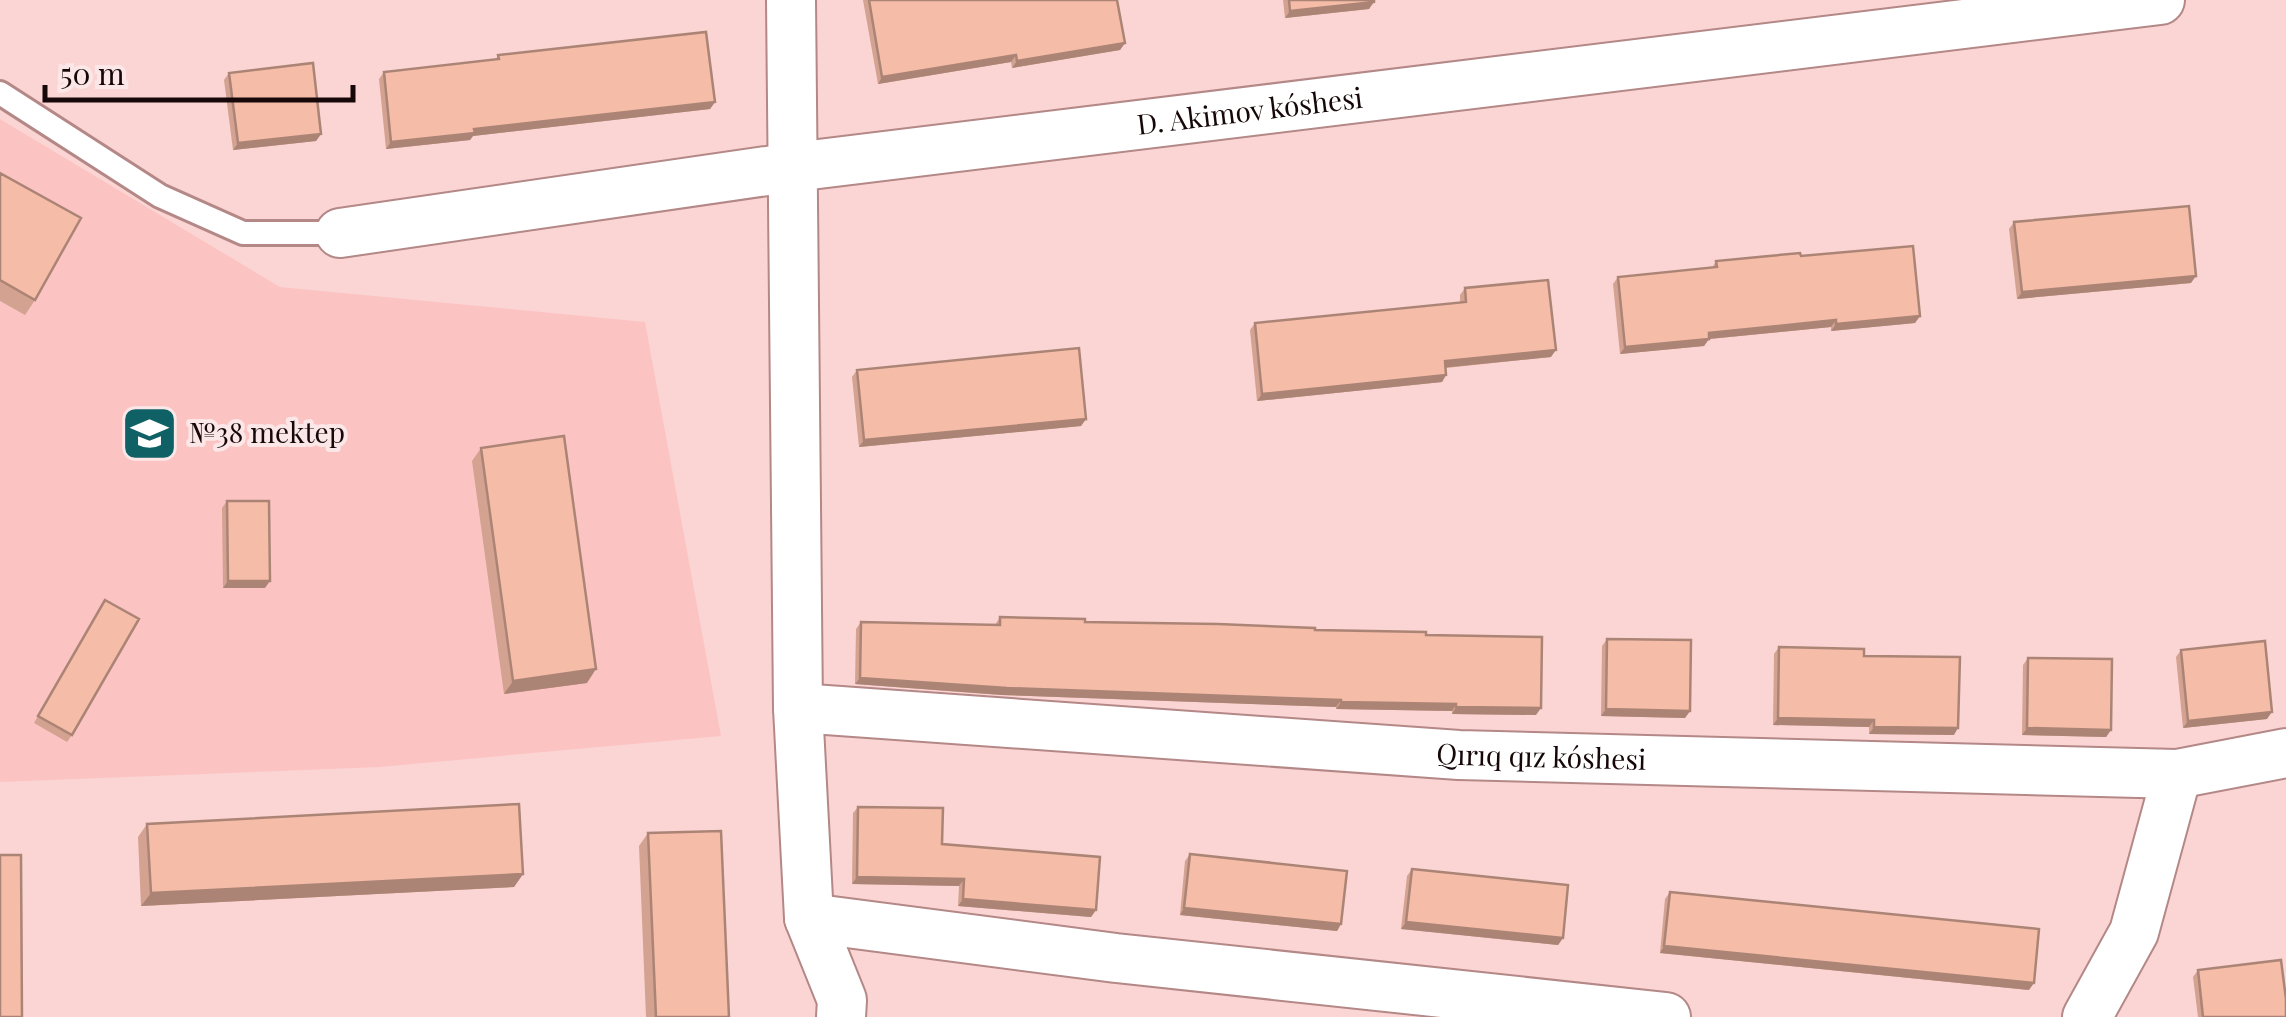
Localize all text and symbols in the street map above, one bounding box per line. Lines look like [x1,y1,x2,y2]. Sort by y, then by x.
scale bar [45,40,352,102]
text: 50 m [60,53,125,93]
street label: D. Akimov kóshesi [1135,78,1365,142]
school or university icon: №38 mektep [120,403,180,463]
place label: №38 mektep [189,413,345,450]
street label: Qırıq qız kóshesi [1435,733,1647,777]

